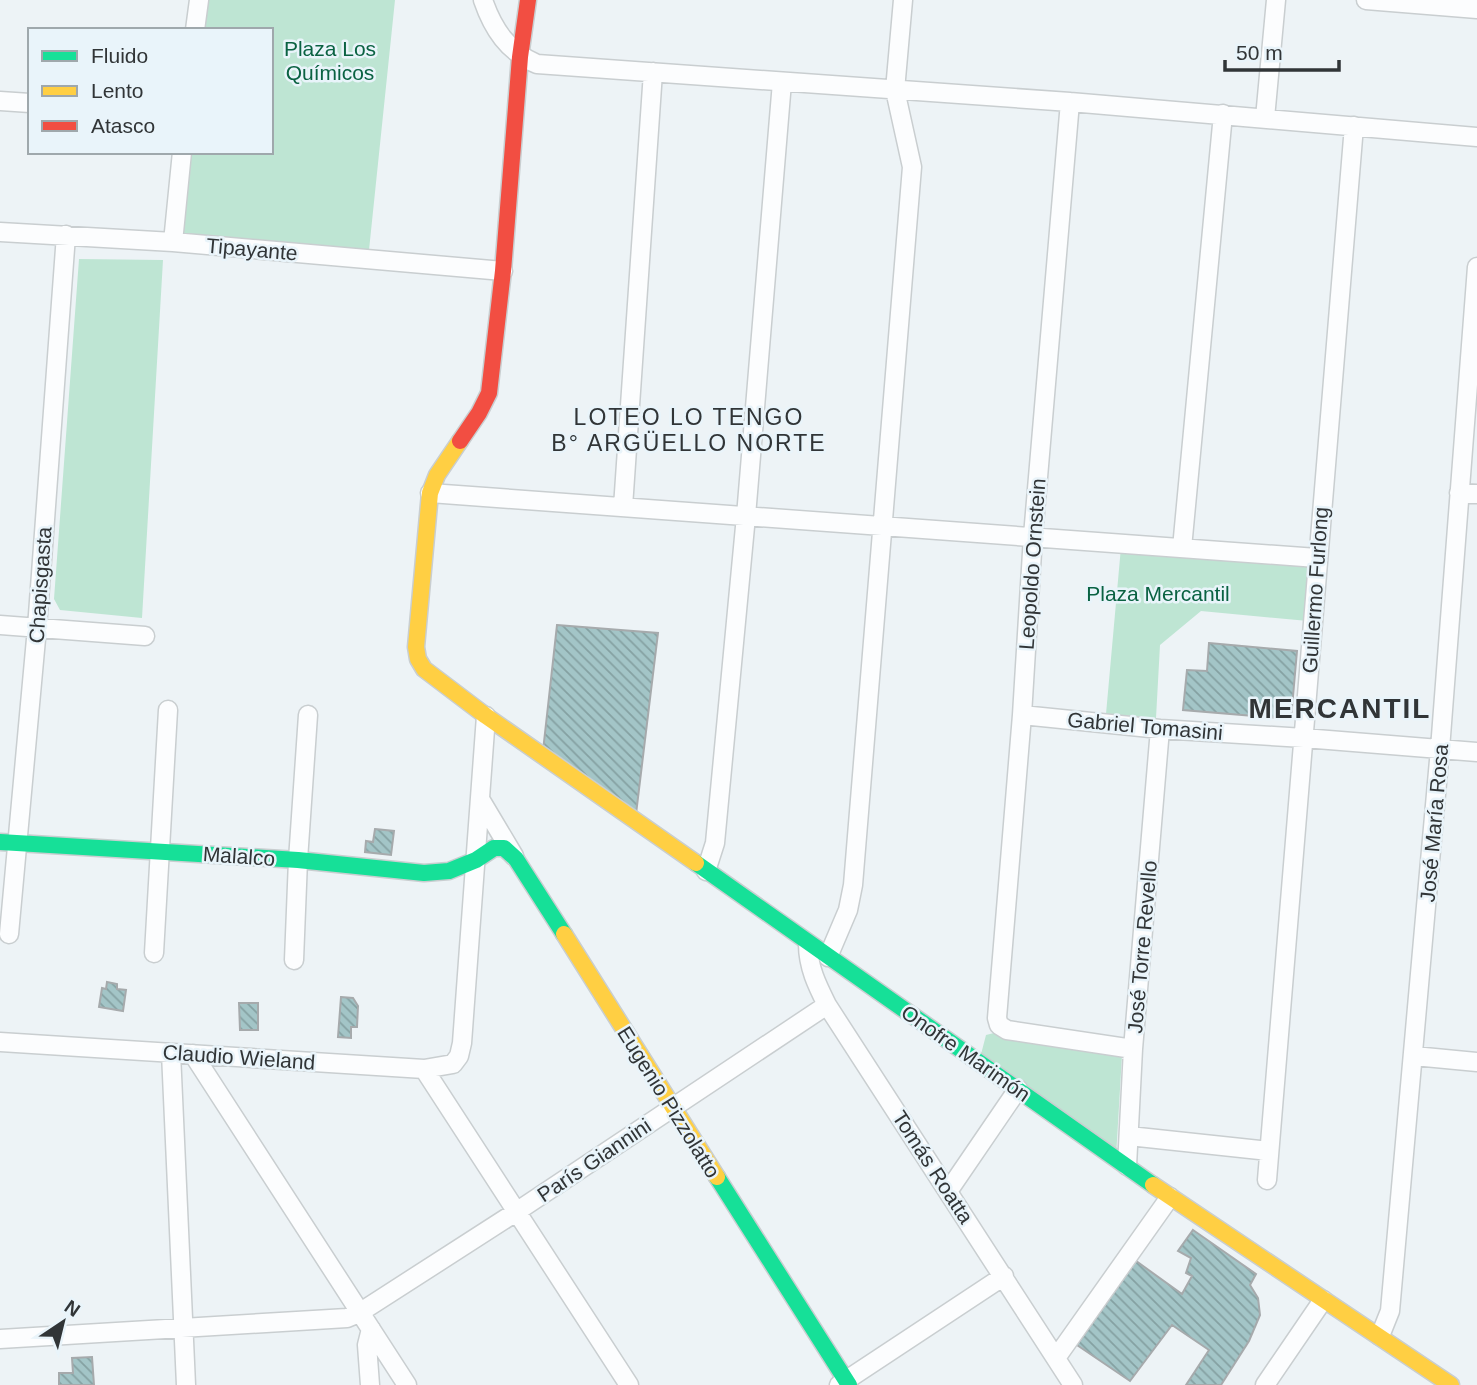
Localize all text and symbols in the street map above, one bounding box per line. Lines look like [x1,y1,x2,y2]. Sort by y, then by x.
legend [28,28,273,154]
scale bar [1225,28,1339,72]
park label: Plaza Los Químicos [284,37,376,84]
text: 50 m [1236,41,1283,64]
text: Fluido [91,44,148,67]
text: Lento [91,79,144,102]
text: Atasco [91,114,155,137]
street label: Tipayante [205,234,299,264]
district label: LOTEO LO TENGO B° ARGÜELLO NORTE [551,404,827,456]
street label: Leopoldo Ornstein [1015,478,1049,650]
street label: Guillermo Furlong [1298,506,1332,674]
street label: Chapisgasta [24,526,56,644]
park label: Plaza Mercantil [1086,582,1230,605]
district label: MERCANTIL [1249,693,1431,724]
street label: Gabriel Tomasini [1066,708,1224,744]
street label: José María Rosa [1416,743,1452,903]
street label: Malalco [202,842,276,870]
street label: José Torre Revello [1123,860,1161,1034]
street label: Onofre Marimón [897,1000,1035,1106]
street label: Eugenio Pizzolatto [613,1022,725,1182]
street label: Claudio Wieland [162,1040,316,1074]
street label: Tomás Roatta [888,1106,978,1228]
street label: París Giannini [533,1114,655,1206]
north arrow [28,1287,98,1357]
text: N [61,1296,84,1321]

